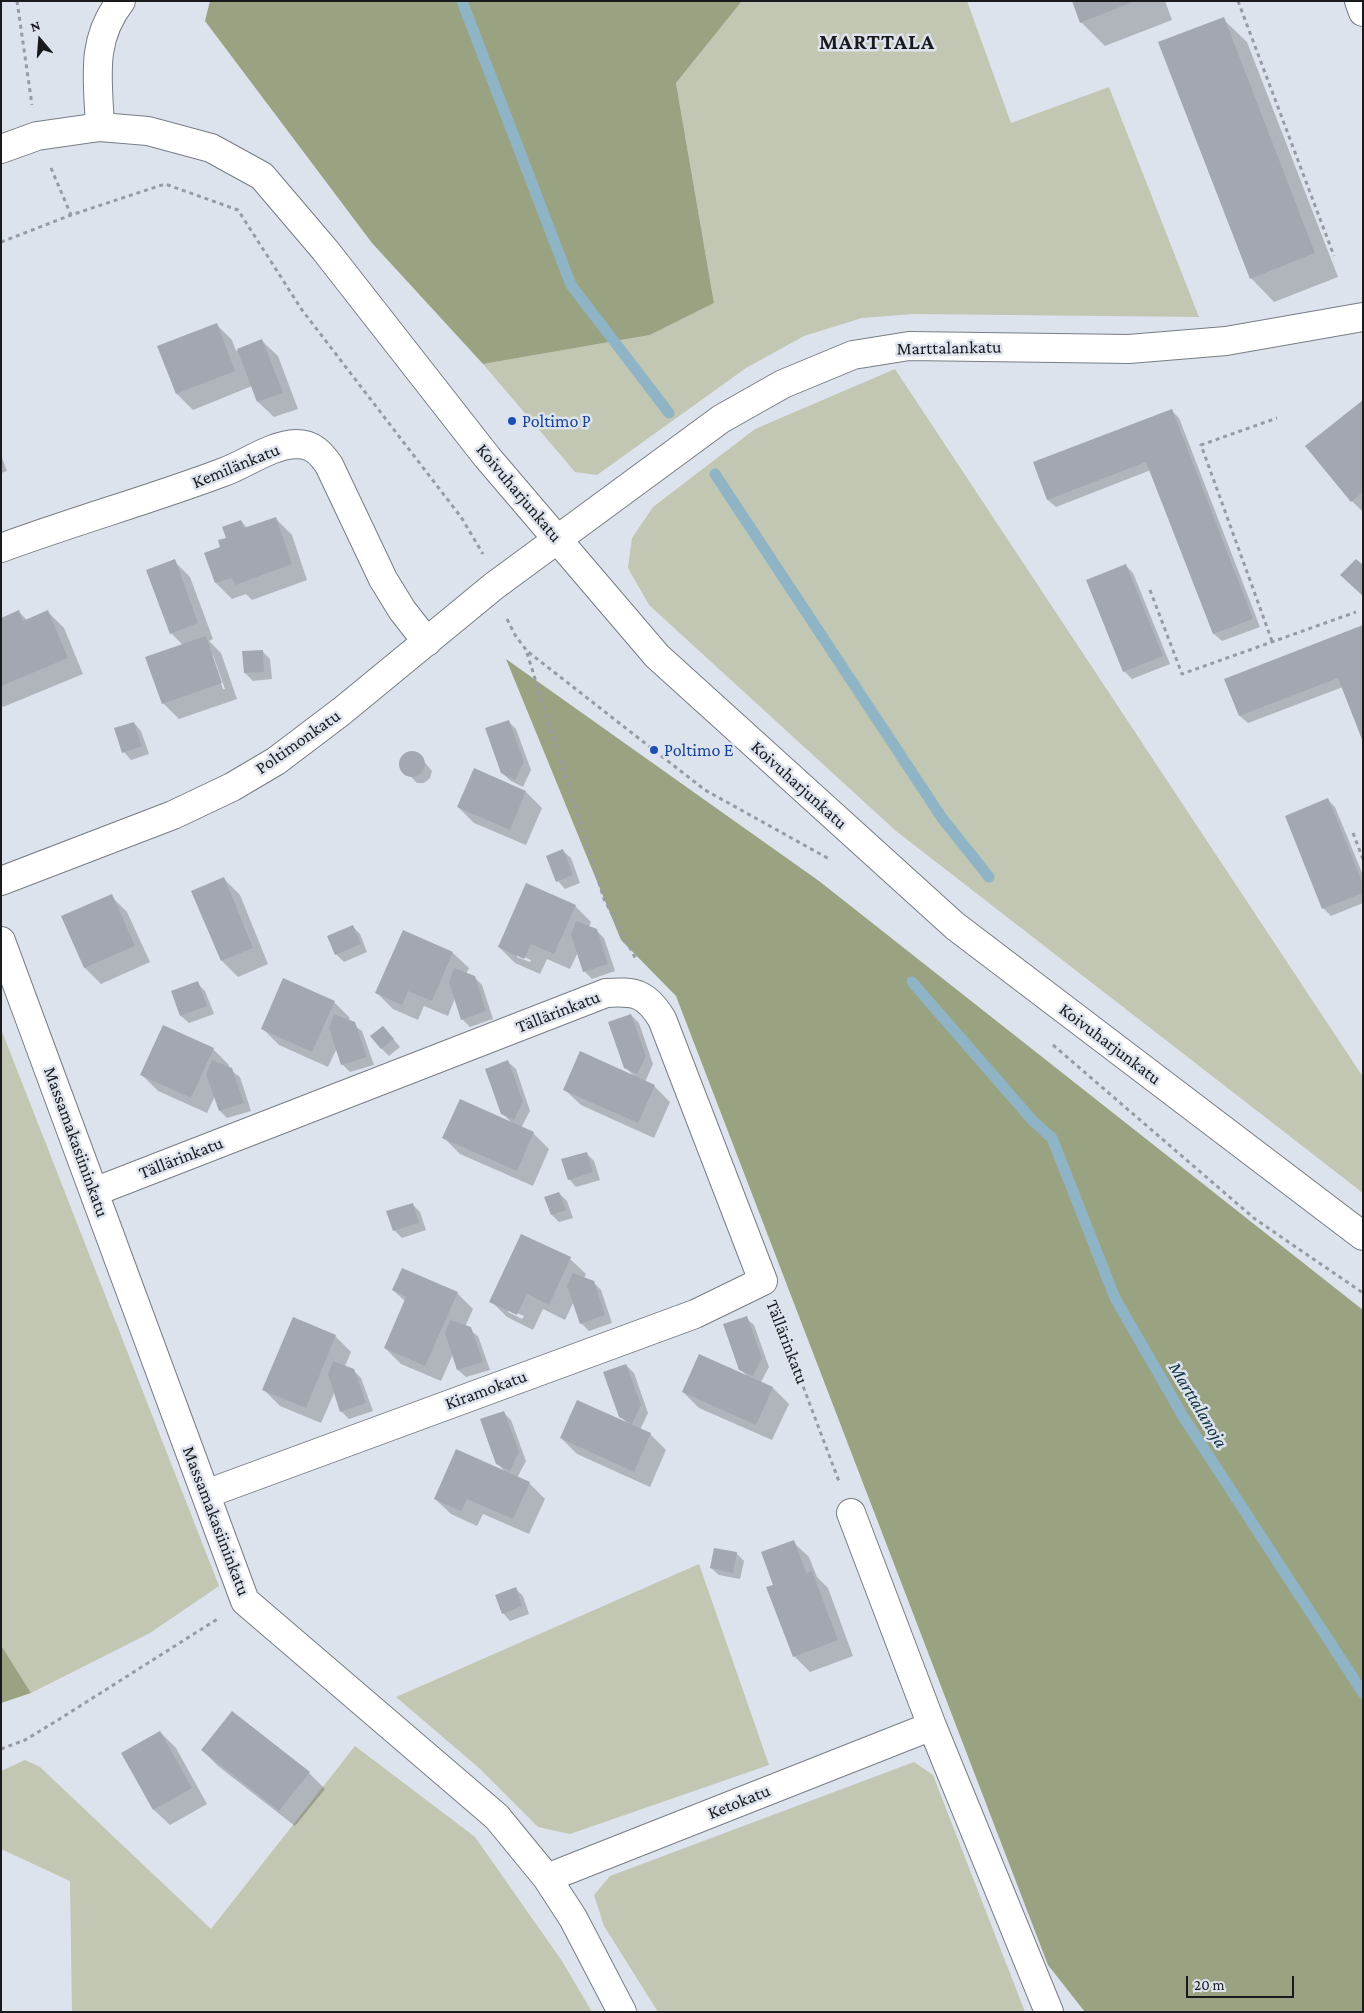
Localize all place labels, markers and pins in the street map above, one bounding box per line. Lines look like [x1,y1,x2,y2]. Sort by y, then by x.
place label: Poltimo P [522,410,591,432]
marker: Poltimo P [506,415,518,427]
place label: Poltimo E [664,739,734,761]
marker: Poltimo E [648,744,660,756]

